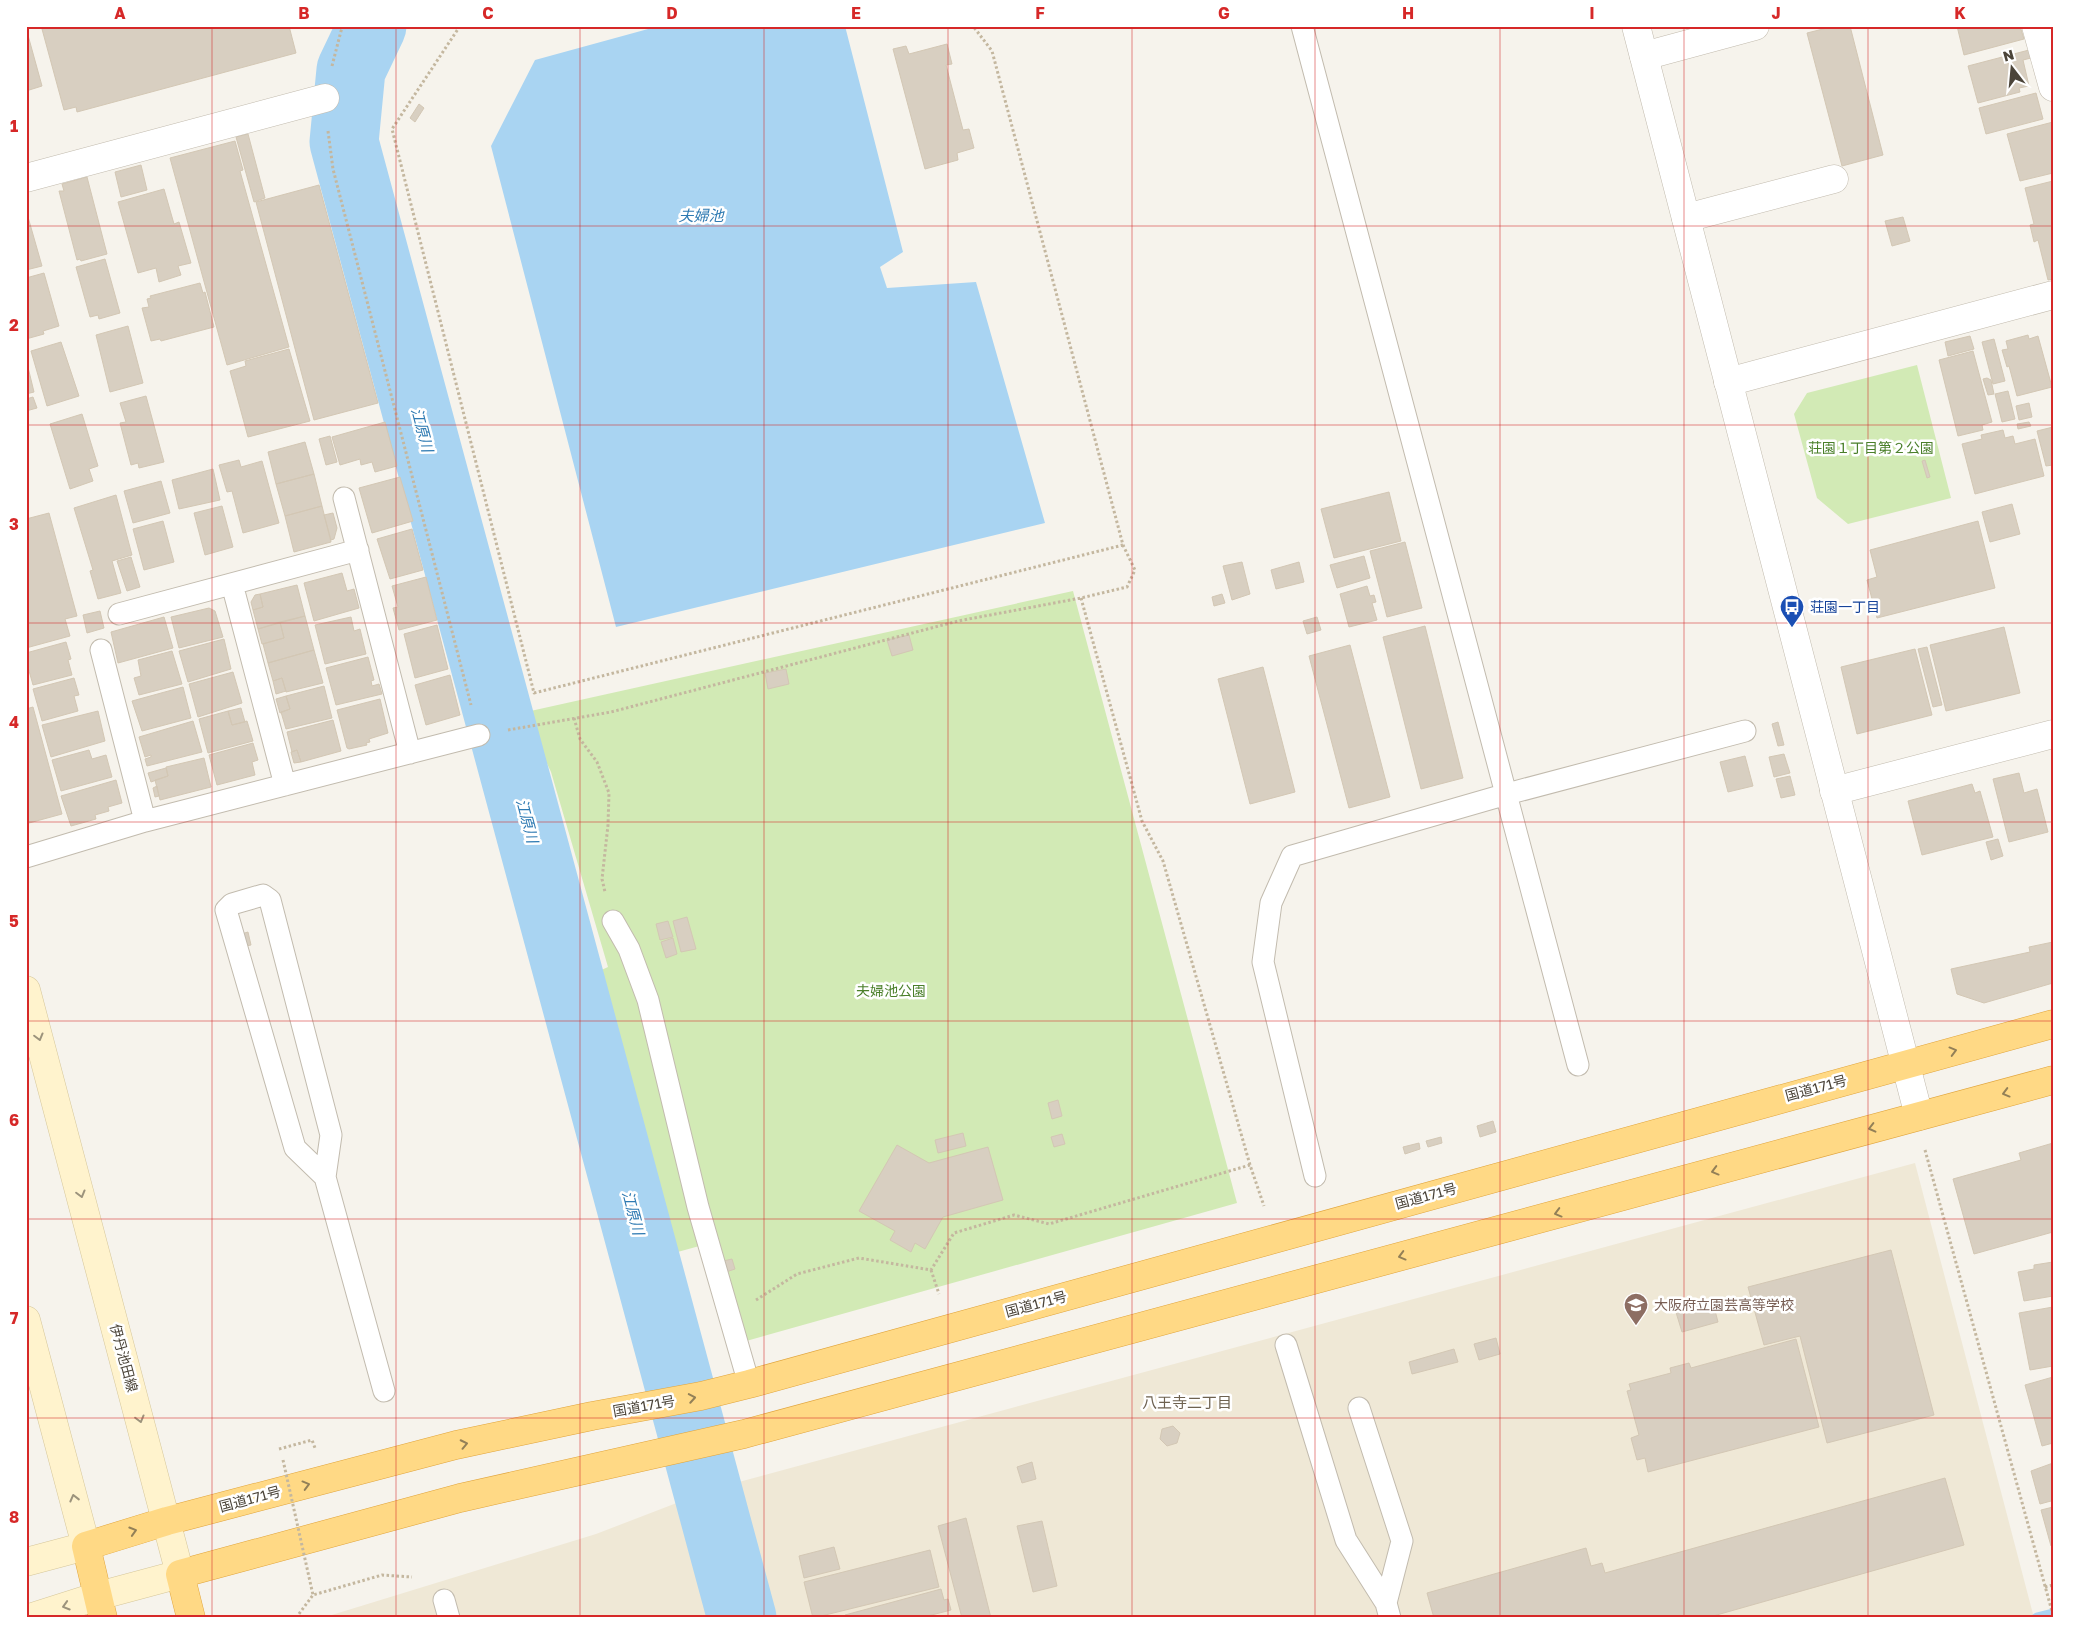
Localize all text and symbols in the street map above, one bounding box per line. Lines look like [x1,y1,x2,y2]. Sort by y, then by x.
text: A [114,3,126,23]
text: B [298,3,310,23]
text: C [482,3,494,23]
text: D [666,3,678,23]
text: E [851,3,861,23]
text: F [1035,3,1045,23]
text: G [1218,3,1230,23]
text: H [1402,3,1414,23]
text: I [1589,3,1595,23]
text: J [1771,3,1781,23]
text: K [1954,3,1966,23]
north arrow [1986,42,2036,92]
text: N [2001,45,2016,65]
text: 1 [10,116,18,136]
water label: 夫婦池 [678,206,725,224]
text: 2 [9,315,19,335]
water label: 江原川 [408,406,438,456]
park label: 荘園１丁目第２公園 [1808,439,1934,456]
text: 3 [9,514,19,534]
bus stop icon: 荘園一丁目 [1779,594,1805,628]
place label: 荘園一丁目 [1810,598,1880,615]
text: 4 [9,712,19,732]
water label: 江原川 [513,797,543,847]
text: 5 [9,911,19,931]
park label: 夫婦池公園 [856,982,926,999]
one-way arrow [33,1032,44,1041]
one-way arrow [1948,1047,1956,1057]
street label: 国道171号 [1783,1071,1848,1104]
one-way arrow [2001,1087,2010,1098]
text: 6 [9,1110,19,1130]
one-way arrow [1868,1122,1877,1133]
one-way arrow [1712,1165,1720,1175]
street label: 国道171号 [1393,1179,1458,1212]
one-way arrow [75,1189,85,1197]
water label: 江原川 [619,1189,649,1239]
one-way arrow [1554,1207,1563,1218]
one-way arrow [1398,1250,1406,1260]
street label: 国道171号 [1003,1287,1068,1320]
school or university icon: 大阪府立園芸高等学校 [1623,1292,1649,1326]
place label: 大阪府立園芸高等学校 [1654,1296,1794,1313]
text: 7 [10,1308,19,1328]
street label: 伊丹池田線 [107,1322,142,1394]
street label: 国道171号 [611,1392,676,1419]
one-way arrow [687,1393,696,1403]
district label: 八王寺二丁目 [1142,1393,1232,1411]
one-way arrow [134,1414,145,1423]
one-way arrow [459,1439,468,1450]
one-way arrow [302,1480,310,1490]
street label: 国道171号 [217,1482,282,1515]
one-way arrow [69,1494,80,1503]
text: 8 [9,1507,19,1527]
one-way arrow [128,1527,136,1537]
one-way arrow [62,1601,70,1611]

